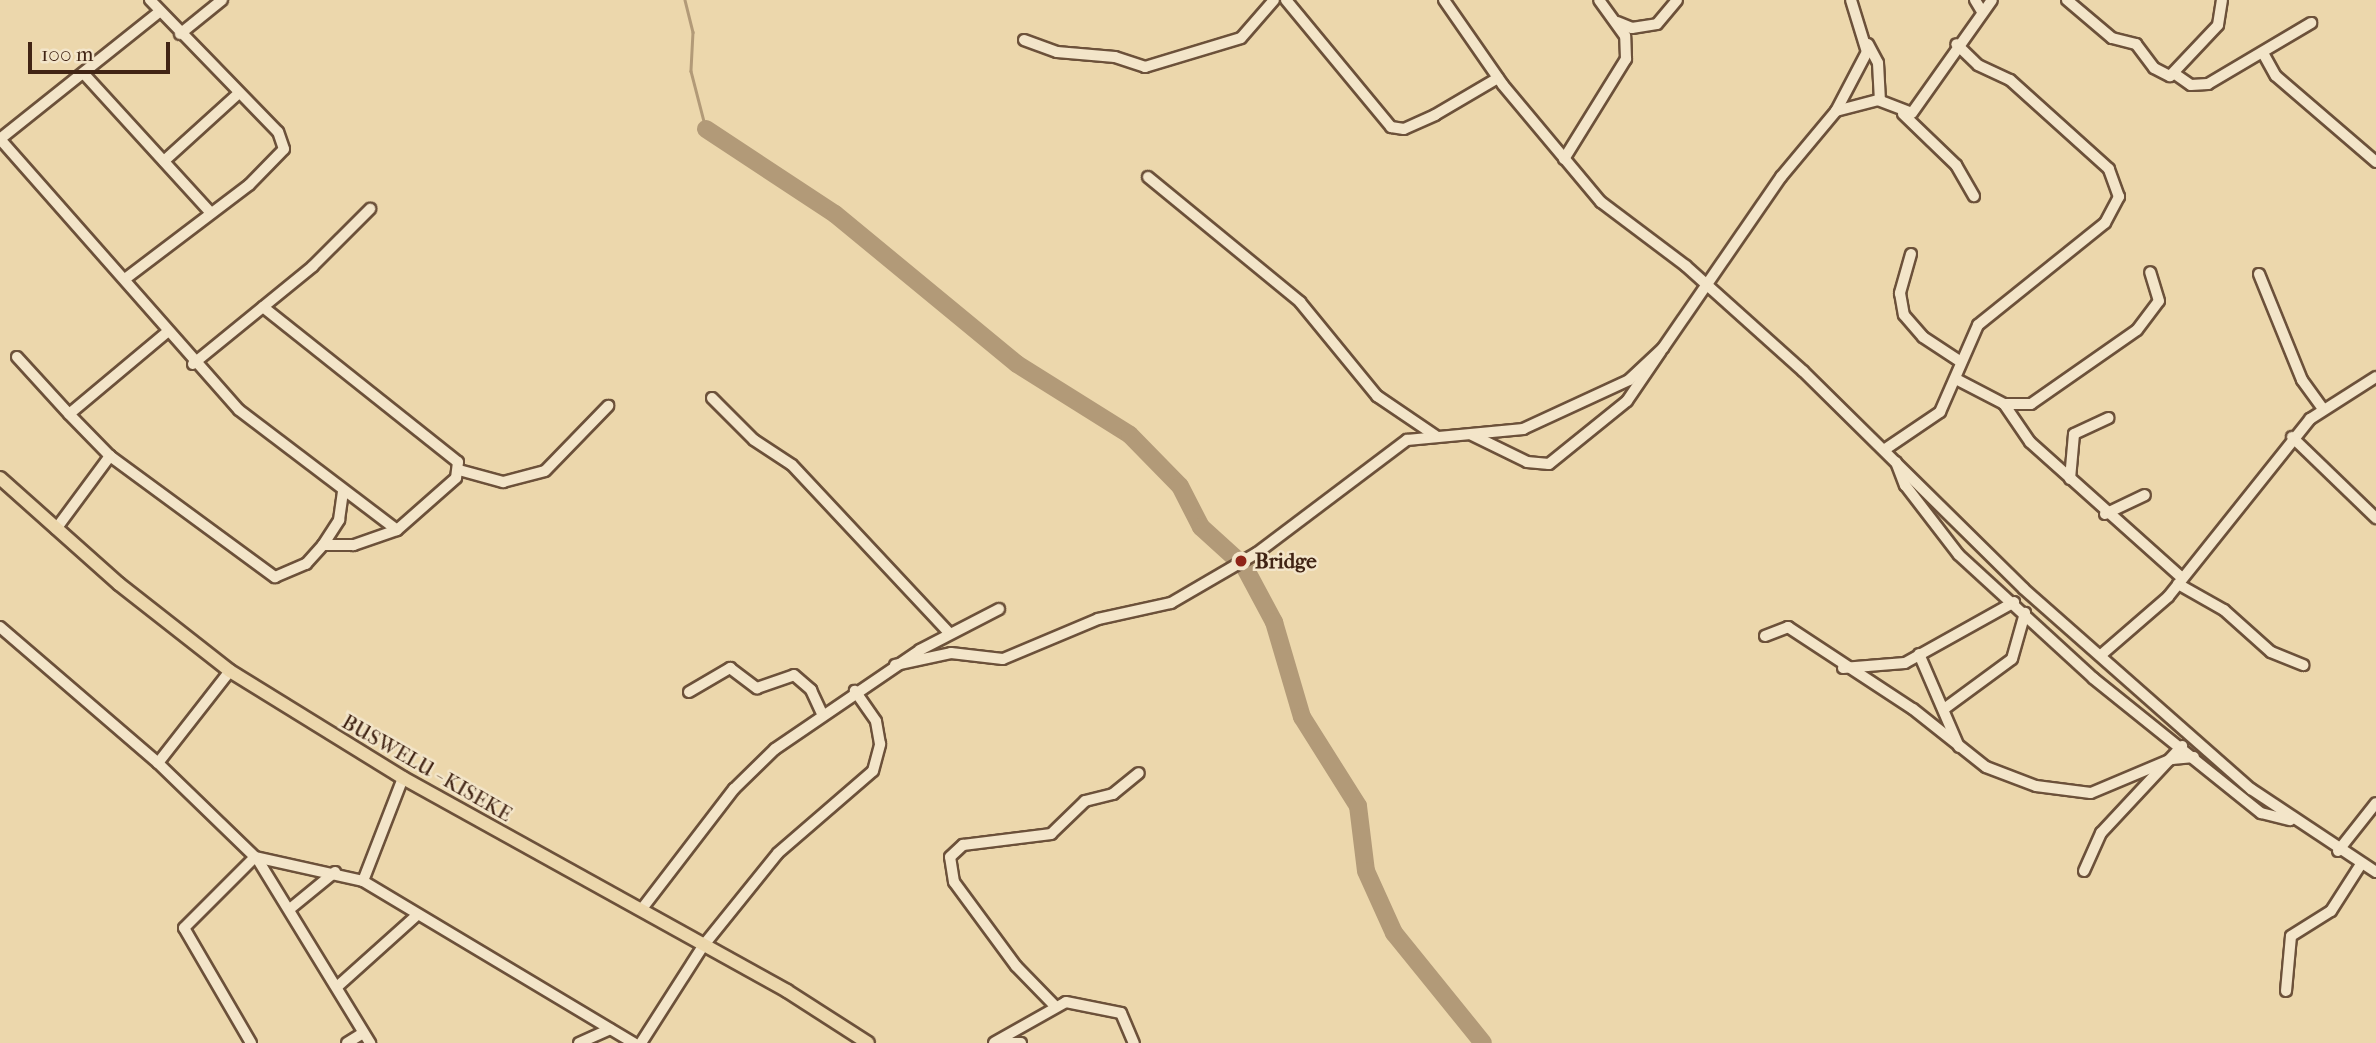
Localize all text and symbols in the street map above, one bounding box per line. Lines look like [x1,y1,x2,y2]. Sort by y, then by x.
scale bar [32,28,173,72]
text: 100 m [41,42,94,66]
place label: Bridge [1255,548,1317,574]
marker: Bridge [1233,553,1249,569]
street label: BUSWELU - KISEKE [337,709,517,827]

